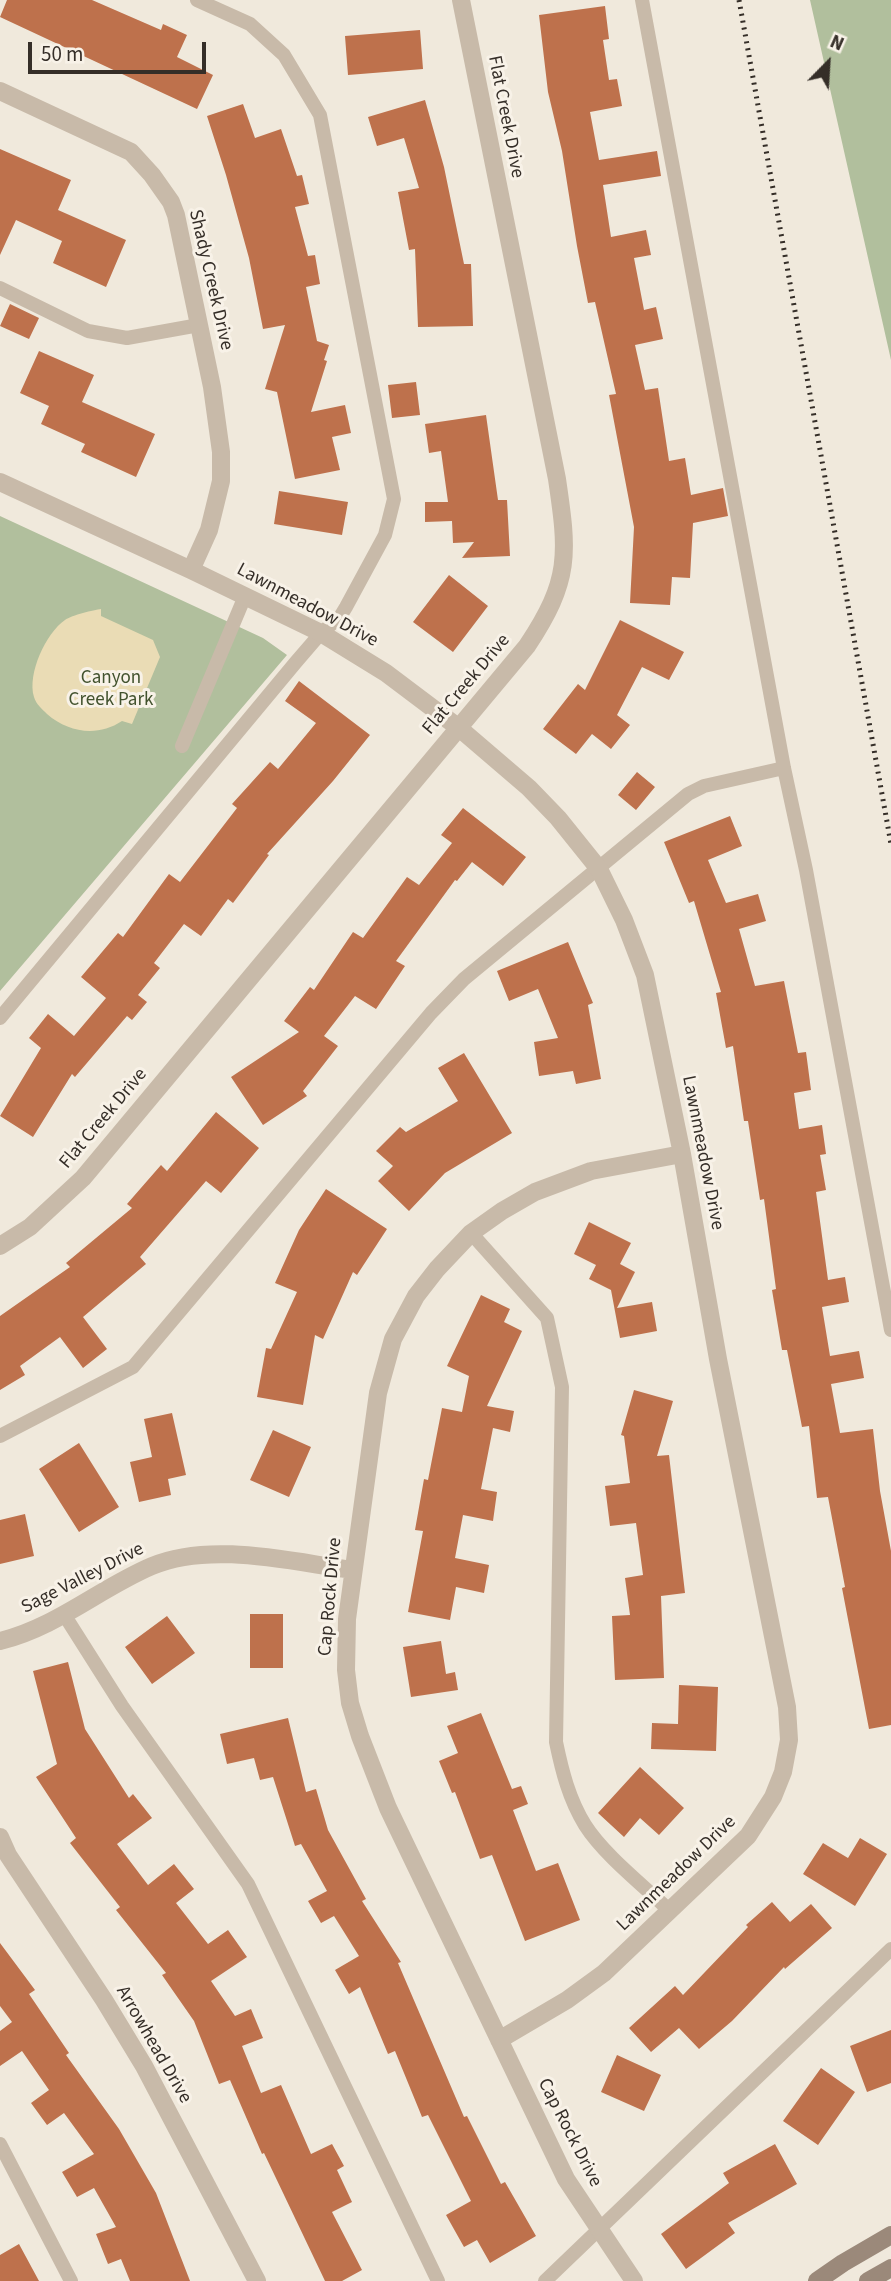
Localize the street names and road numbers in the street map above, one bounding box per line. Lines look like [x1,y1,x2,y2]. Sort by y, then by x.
street label: Flat Creek Drive [482,54,528,180]
street label: Shady Creek Drive [183,207,237,353]
street label: Lawnmeadow Drive [232,559,382,653]
street label: Flat Creek Drive [418,630,516,740]
street label: Flat Creek Drive [55,1064,153,1174]
street label: Lawnmeadow Drive [676,1074,728,1232]
street label: Cap Rock Drive [314,1537,348,1657]
street label: Sage Valley Drive [18,1538,148,1620]
street label: Lawnmeadow Drive [613,1811,741,1937]
street label: Arrowhead Drive [110,1982,196,2108]
street label: Cap Rock Drive [532,2075,606,2191]

